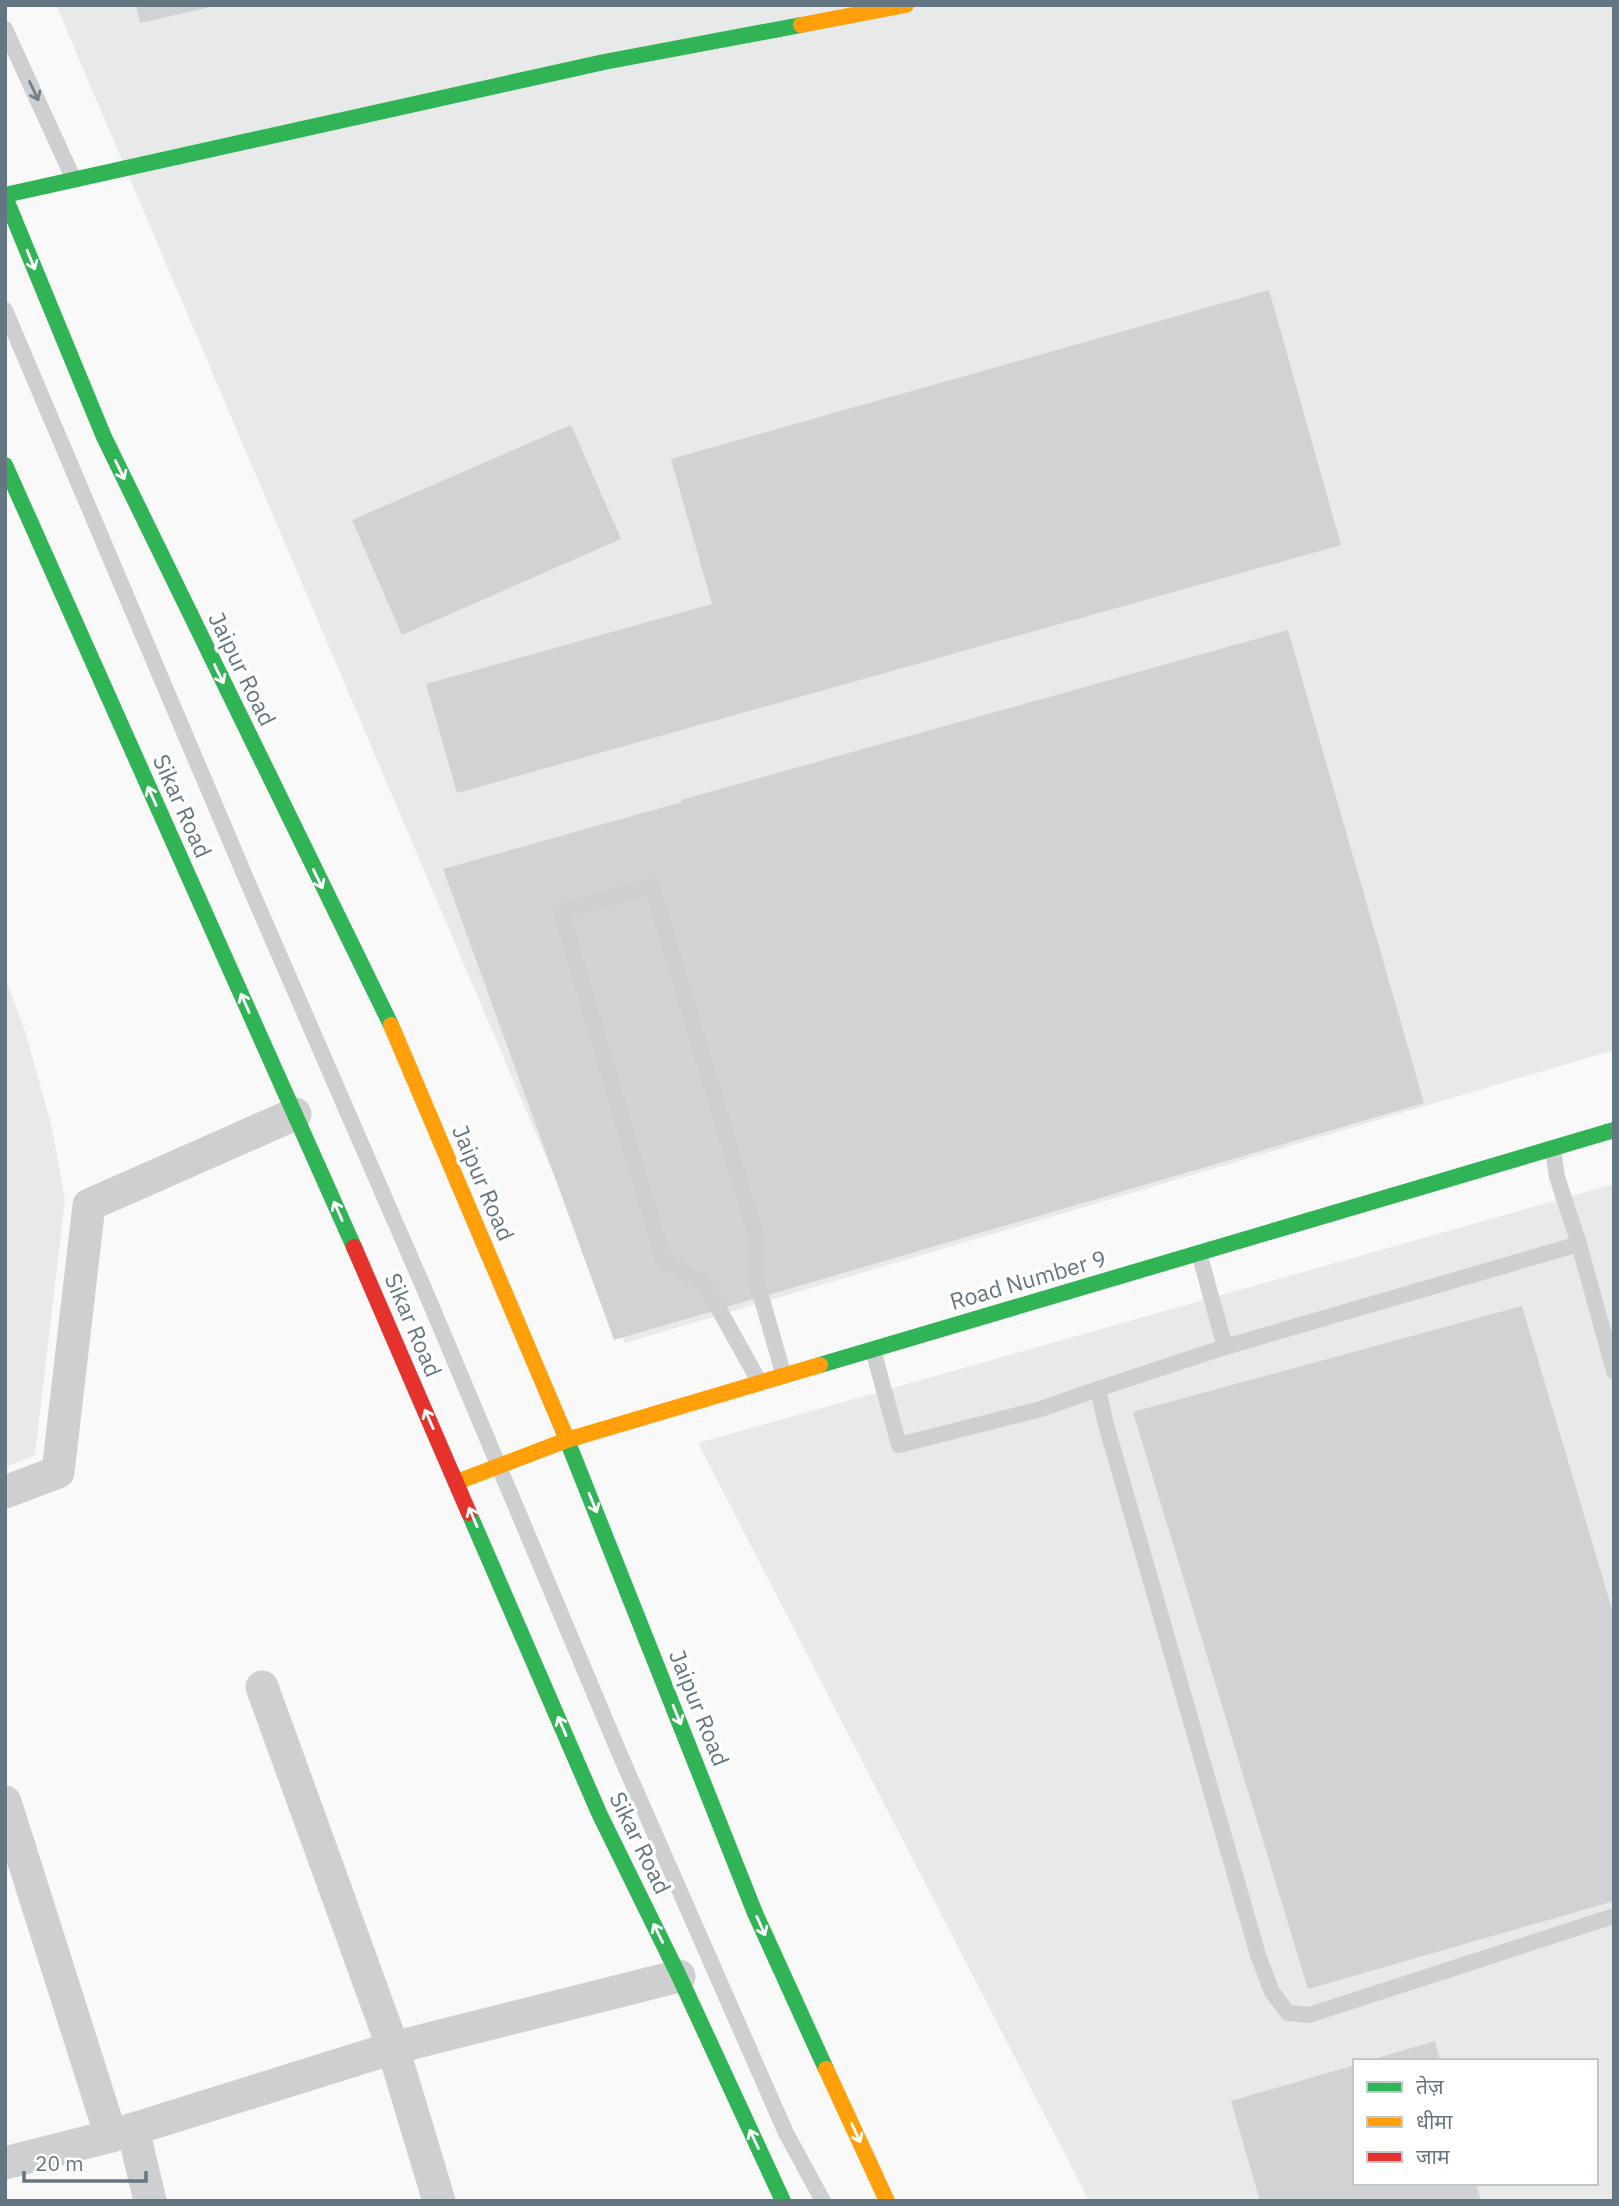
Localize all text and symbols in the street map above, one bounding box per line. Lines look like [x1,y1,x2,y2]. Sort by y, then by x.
one-way arrow [28,80,41,101]
one-way arrow [26,249,39,270]
one-way arrow [114,459,127,480]
street label: Jaipur Road [202,607,283,730]
one-way arrow [213,663,226,684]
street label: Sikar Road [147,749,219,862]
one-way arrow [145,785,158,807]
one-way arrow [312,868,326,889]
one-way arrow [238,993,251,1014]
street label: Jaipur Road [446,1120,522,1245]
one-way arrow [331,1201,344,1222]
street label: Road Number 9 [946,1242,1109,1316]
street label: Sikar Road [379,1268,449,1381]
one-way arrow [422,1409,435,1431]
one-way arrow [588,1492,601,1514]
one-way arrow [465,1507,478,1529]
street label: Jaipur Road [663,1645,737,1770]
one-way arrow [672,1703,685,1725]
one-way arrow [555,1716,568,1738]
street label: Sikar Road [603,1786,679,1899]
one-way arrow [755,1915,768,1936]
one-way arrow [651,1923,664,1944]
legend [1353,2059,1598,2185]
text: तेज़ [1416,2072,1444,2100]
text: धीमा [1416,2107,1453,2135]
one-way arrow [849,2122,863,2143]
one-way arrow [747,2129,761,2150]
scale bar [24,2140,147,2184]
text: जाम [1416,2142,1450,2170]
text: 20 m [35,2149,84,2177]

